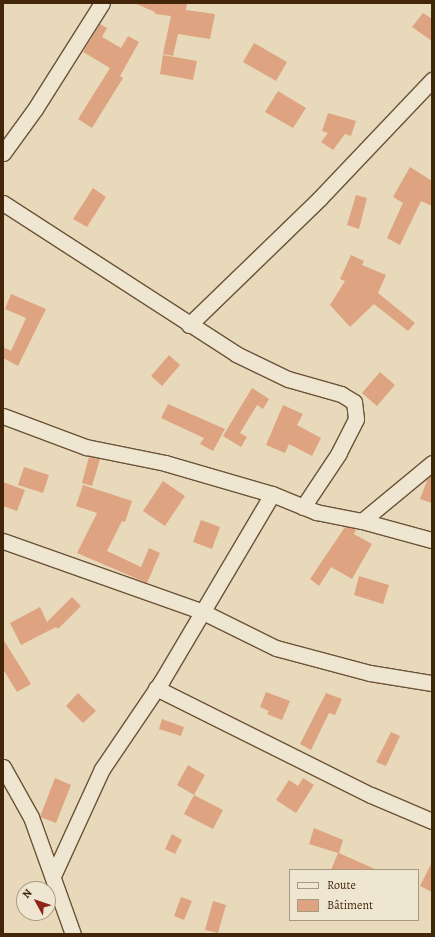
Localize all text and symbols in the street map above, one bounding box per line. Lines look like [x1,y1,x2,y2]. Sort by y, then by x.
legend [289,869,419,921]
text: Route [327,877,356,893]
north arrow [16,881,56,921]
text: N [19,886,36,902]
text: Bâtiment [327,897,373,913]

